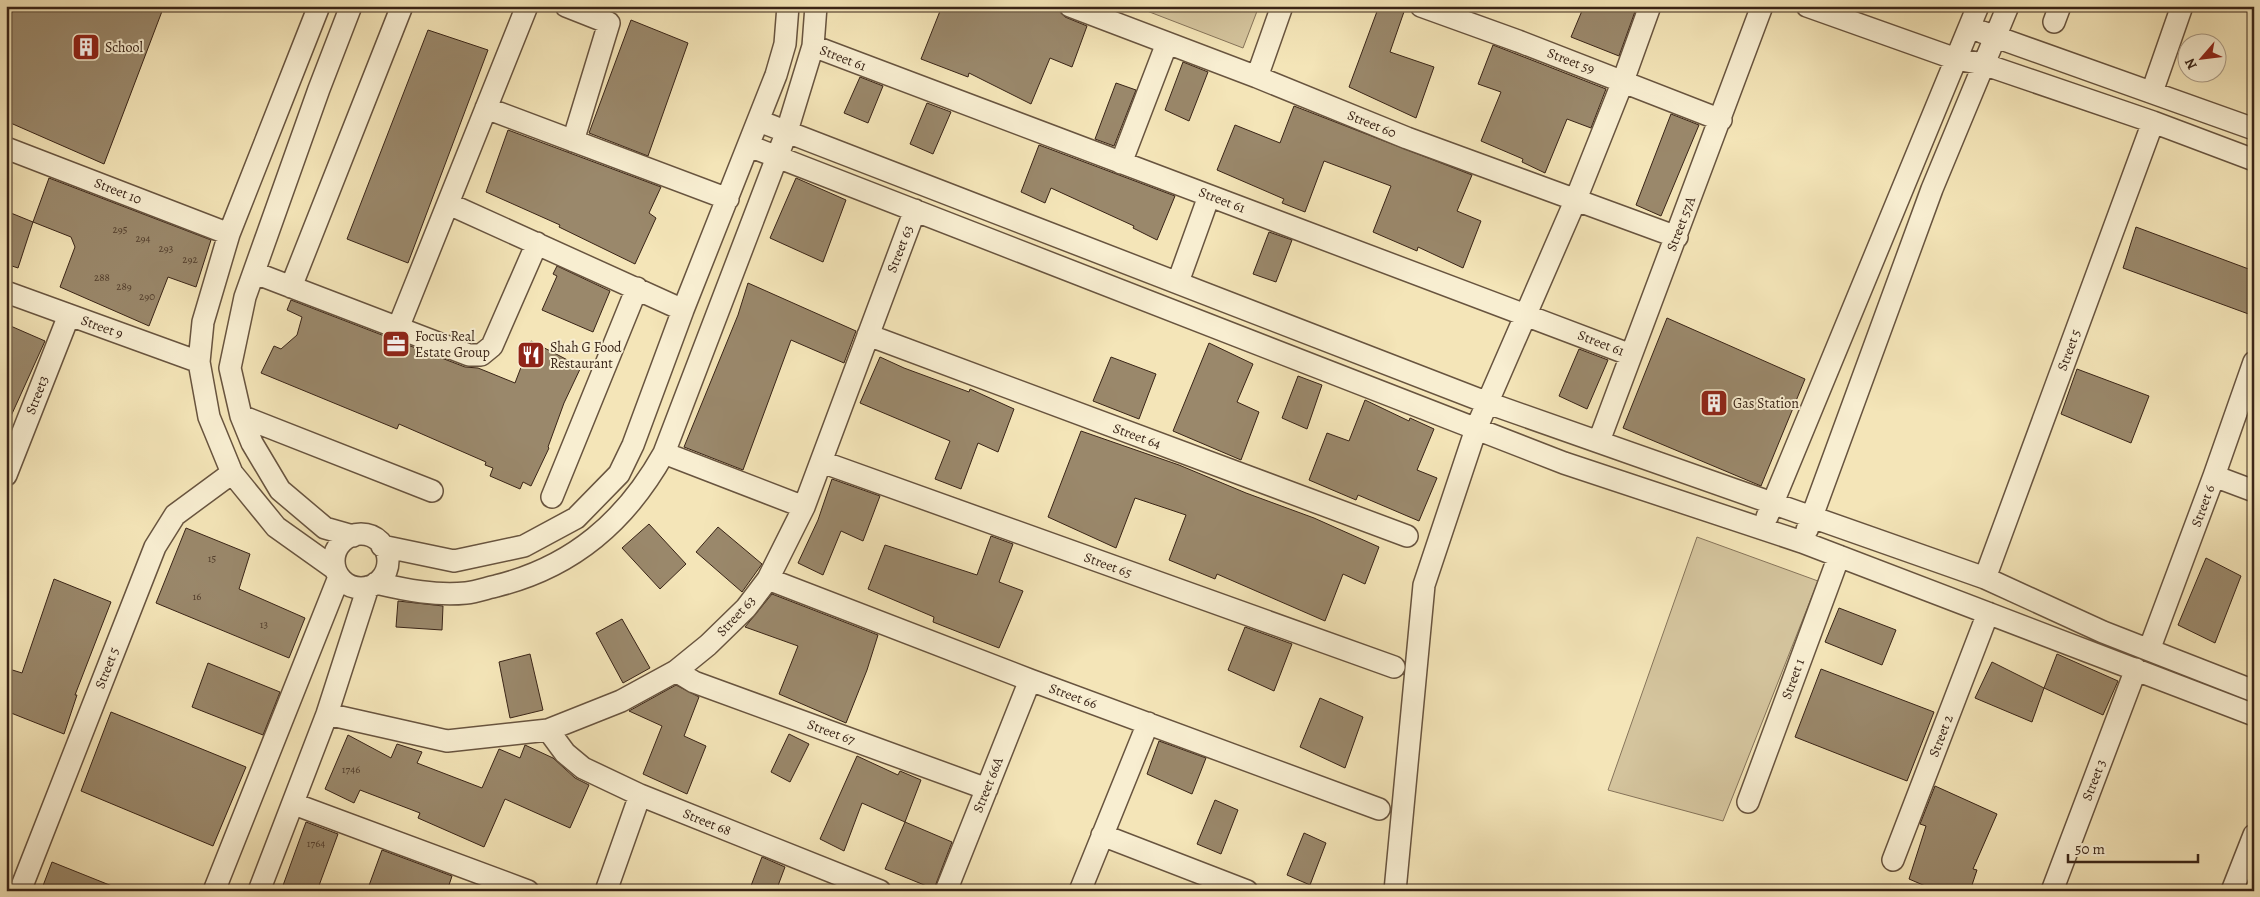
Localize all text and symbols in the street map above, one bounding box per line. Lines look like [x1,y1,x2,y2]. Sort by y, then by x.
building icon: School [71,32,101,62]
north arrow [2178,32,2228,82]
place label: School [105,38,143,57]
street label: Street 61 [817,40,869,76]
street label: Street 59 [1544,43,1598,79]
text: N [2180,55,2202,73]
street label: Street 60 [1345,106,1399,142]
street label: Street 10 [92,173,144,209]
street label: Street 61 [1196,182,1248,218]
street label: Street 57A [1662,193,1700,254]
house number: 295 [113,222,128,237]
street label: Street 63 [882,222,918,276]
house number: 294 [135,231,151,246]
house number: 293 [159,241,173,256]
house number: 292 [182,252,198,267]
house number: 288 [94,270,110,285]
house number: 289 [116,279,132,294]
house number: 290 [139,289,155,304]
street label: Street 9 [78,311,126,343]
street label: Street 61 [1575,325,1627,361]
street label: Street 5 [2053,326,2085,374]
place label: Focus Real Estate Group [415,327,490,362]
office icon: Focus Real Estate Group [381,329,411,359]
place label: Shah G Food Restaurant [550,338,622,373]
restaurant icon: Shah G Food Restaurant [516,340,546,370]
street label: Street3 [21,373,53,417]
building icon: Gas Station [1699,388,1729,418]
place label: Gas Station [1733,394,1799,413]
street label: Street 64 [1110,419,1164,453]
street label: Street 6 [2187,482,2219,530]
street label: Street 65 [1081,548,1135,582]
house number: 15 [208,551,217,566]
house number: 16 [193,589,201,604]
street label: Street 63 [712,591,760,641]
house number: 13 [260,617,268,632]
street label: Street 5 [90,644,124,692]
street label: Street 1 [1777,656,1809,702]
street label: Street 66 [1046,678,1100,714]
street label: Street 2 [1924,712,1958,760]
street label: Street 67 [804,715,858,749]
street label: Street 66A [968,754,1008,816]
street label: Street 3 [2077,756,2111,803]
house number: 1746 [342,762,360,777]
street label: Street 68 [680,804,734,840]
scale bar [2068,832,2198,864]
house number: 1764 [307,836,325,851]
text: 50 m [2075,839,2105,859]

